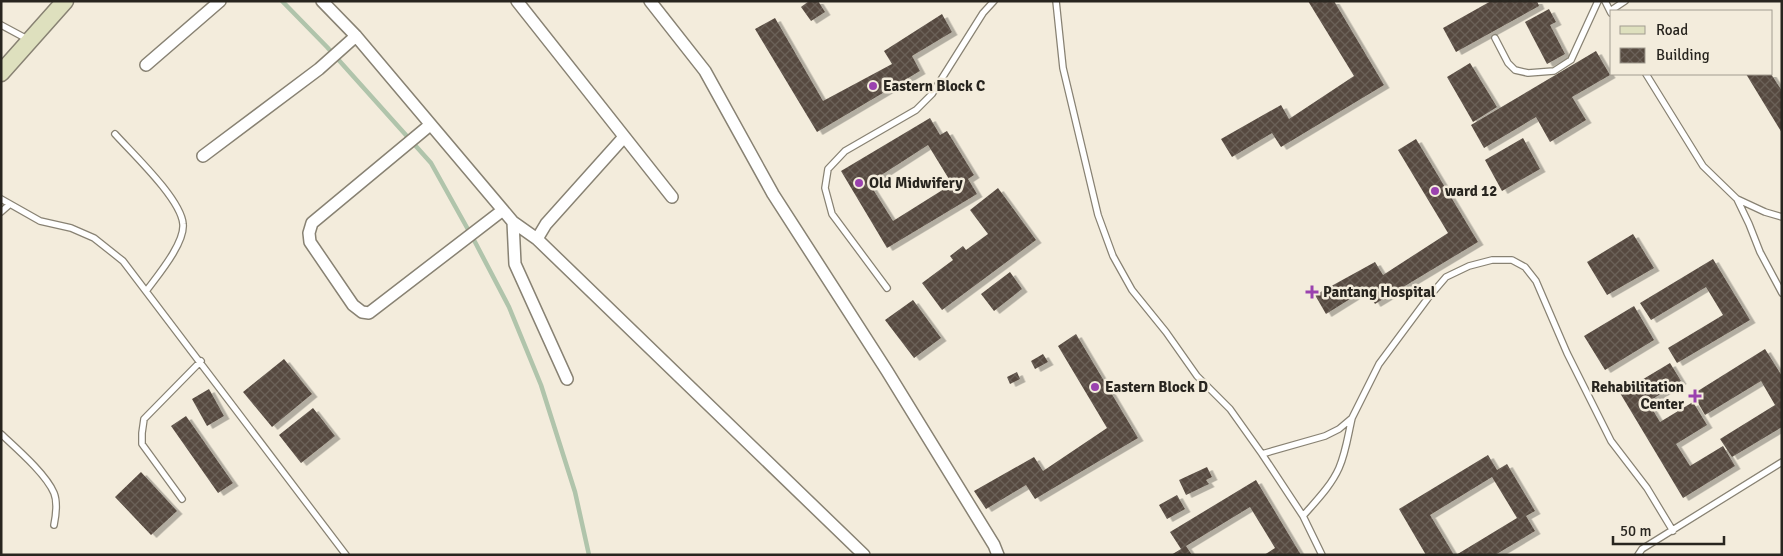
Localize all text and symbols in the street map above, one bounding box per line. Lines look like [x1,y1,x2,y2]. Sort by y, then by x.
legend [1610,10,1773,75]
text: Road [1656,21,1688,39]
text: Building [1656,46,1710,64]
place label: Eastern Block C [883,77,985,95]
marker: Eastern Block C [867,80,879,92]
place label: Old Midwifery [869,174,963,192]
marker: Old Midwifery [853,177,865,189]
place label: ward 12 [1445,182,1497,200]
marker: ward 12 [1429,185,1441,197]
place label: Pantang Hospital [1323,283,1436,301]
marker: Pantang Hospital [1305,285,1319,299]
place label: Eastern Block D [1105,378,1208,396]
place label: Rehabilitation Center [1591,378,1684,413]
marker: Eastern Block D [1089,381,1101,393]
marker: Rehabilitation Center [1688,389,1702,403]
scale bar [1613,514,1724,546]
text: 50 m [1620,522,1651,540]

